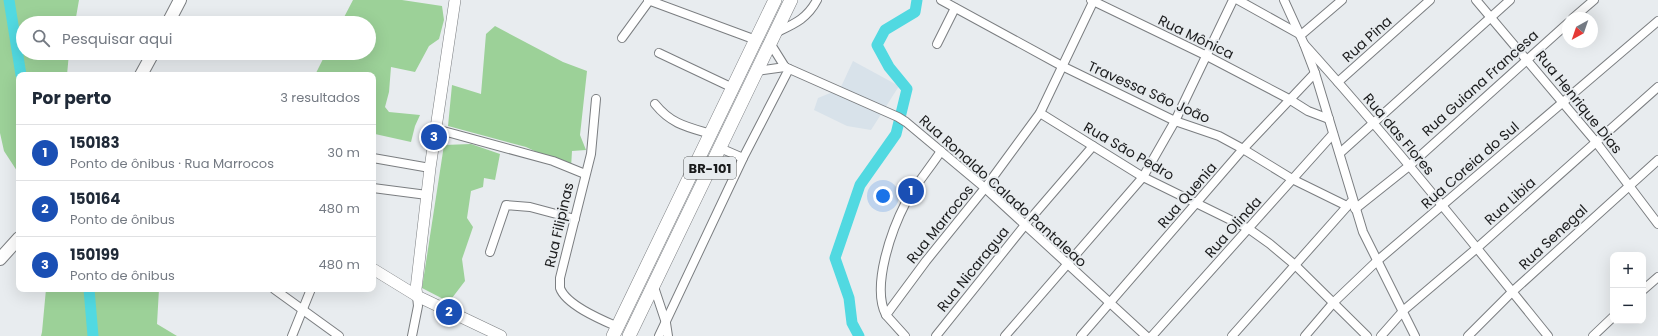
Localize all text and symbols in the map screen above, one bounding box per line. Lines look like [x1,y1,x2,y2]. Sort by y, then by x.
street label: Rua Mônica [1155,10,1237,64]
street label: Rua Pina [1338,11,1396,67]
north arrow [1562,12,1598,48]
search box [16,16,376,60]
street label: Rua Guiana Francesa [1417,25,1543,141]
icon: search [30,27,52,49]
text: Pesquisar aqui [62,28,172,49]
street label: Rua Henrique Dias [1531,46,1627,158]
street label: Travessa São João [1085,56,1213,128]
text: Por perto [32,86,111,110]
text: 3 resultados [280,88,360,107]
street label: Rua das Flores [1359,89,1439,179]
street label: Rua Ronaldo Calado Pantaleao [915,110,1091,272]
street label: Rua São Pedro [1080,117,1178,185]
street label: Rua Coreia do Sul [1417,117,1523,213]
pin: 3 [421,122,447,152]
text: 150183 [70,132,120,153]
text: 1 [43,143,47,162]
text: 30 m [327,143,360,162]
text: Ponto de ônibus · Rua Marrocos [70,154,274,173]
road number: BR-101 [684,157,736,179]
street label: Rua Quenia [1153,158,1221,232]
street label: Rua Libia [1480,173,1540,229]
pin: 1 [898,176,924,206]
street label: Rua Marrocos [902,180,978,268]
street label: Rua Filipinas [540,181,578,269]
your location [873,186,893,206]
text: 150164 [70,188,121,209]
street label: Rua Olinda [1200,192,1266,262]
text: 2 [41,199,49,218]
text: 480 m [319,199,360,218]
street label: Rua Senegal [1514,200,1592,274]
text: Ponto de ônibus [70,210,175,229]
street label: Rua Nicaragua [932,222,1014,316]
text: 150199 [70,244,119,265]
map controls [1610,252,1646,324]
button: + [1610,252,1646,288]
text: 3 [41,255,49,274]
text: 480 m [319,255,360,274]
text: Ponto de ônibus [70,266,175,285]
button: − [1610,288,1646,324]
pin: 2 [436,297,462,327]

